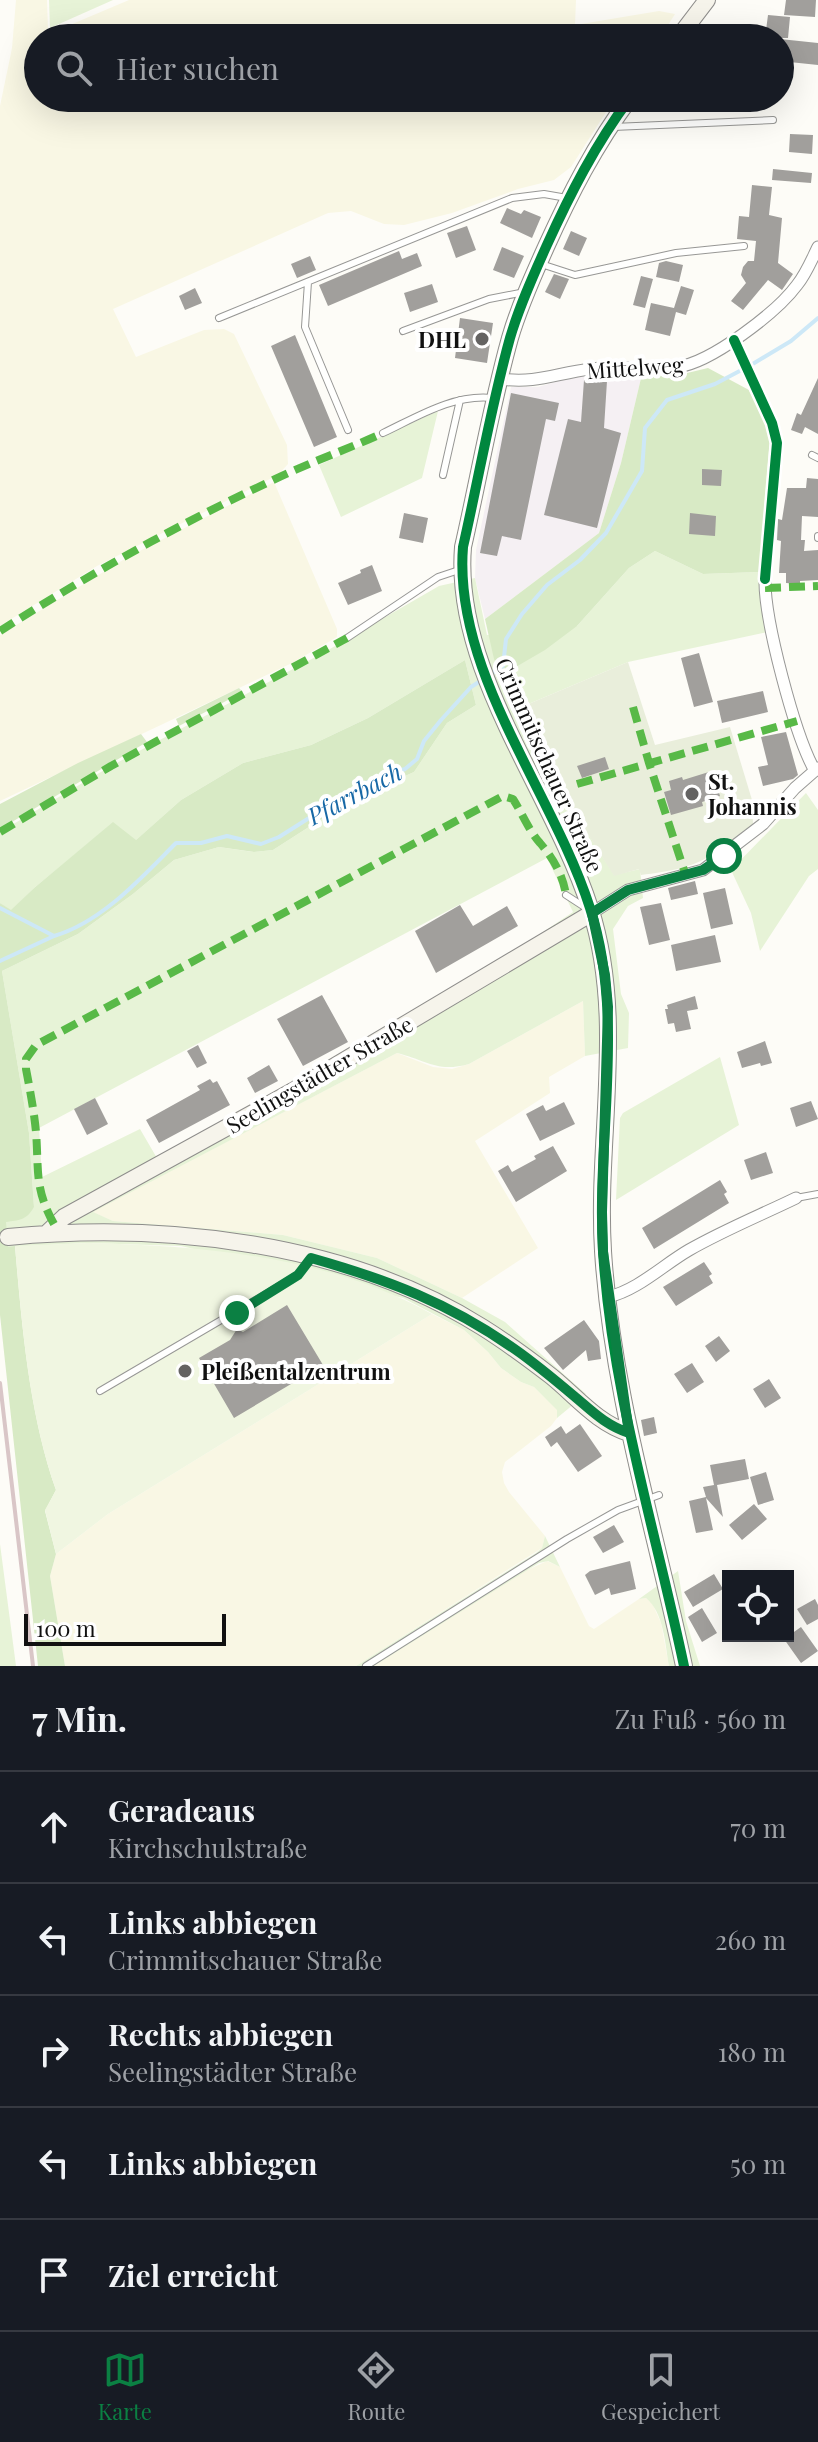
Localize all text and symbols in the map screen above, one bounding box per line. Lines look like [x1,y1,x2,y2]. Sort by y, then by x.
search box [24,24,794,112]
icon: search [52,46,96,90]
text: Hier suchen [116,48,279,88]
place label: DHL [418,324,466,354]
marker: DHL [473,330,491,348]
street label: Mittelweg [585,349,685,385]
street label: Crimmitschauer Straße [489,653,611,877]
water label: Pfarrbach [300,755,407,832]
place label: St. Johannis [707,766,797,821]
marker: St. Johannis [683,785,701,803]
route start [706,838,742,874]
street label: Seelingstädter Straße [220,1008,418,1140]
route end [219,1295,255,1331]
place label: Pleißentalzentrum [201,1356,391,1386]
marker: Pleißentalzentrum [176,1362,194,1380]
map controls [722,1570,794,1642]
button: locate [722,1570,794,1642]
scale bar [24,1610,226,1646]
text: 100 m [36,1613,96,1643]
text: 7 Min. [32,1695,127,1741]
text: Zu Fuß · 560 m [615,1701,786,1736]
text: Geradeaus [108,1790,255,1830]
icon: ahead [32,1805,76,1849]
text: 70 m [730,1810,786,1845]
text: Kirchschulstraße [108,1830,307,1865]
text: Links abbiegen [108,1902,317,1942]
icon: left [32,1917,76,1961]
text: 260 m [715,1922,786,1957]
text: Crimmitschauer Straße [108,1942,382,1977]
text: Rechts abbiegen [108,2014,333,2054]
icon: right [32,2029,76,2073]
text: 180 m [718,2034,786,2069]
text: Seelingstädter Straße [108,2054,357,2089]
icon: left [32,2141,76,2185]
text: Links abbiegen [108,2143,317,2183]
text: 50 m [730,2146,786,2181]
icon: arrive [32,2253,76,2297]
text: Ziel erreicht [108,2255,278,2295]
tab: Karte [98,2348,152,2426]
tab: Route [347,2348,405,2426]
tab: Gespeichert [601,2348,720,2426]

